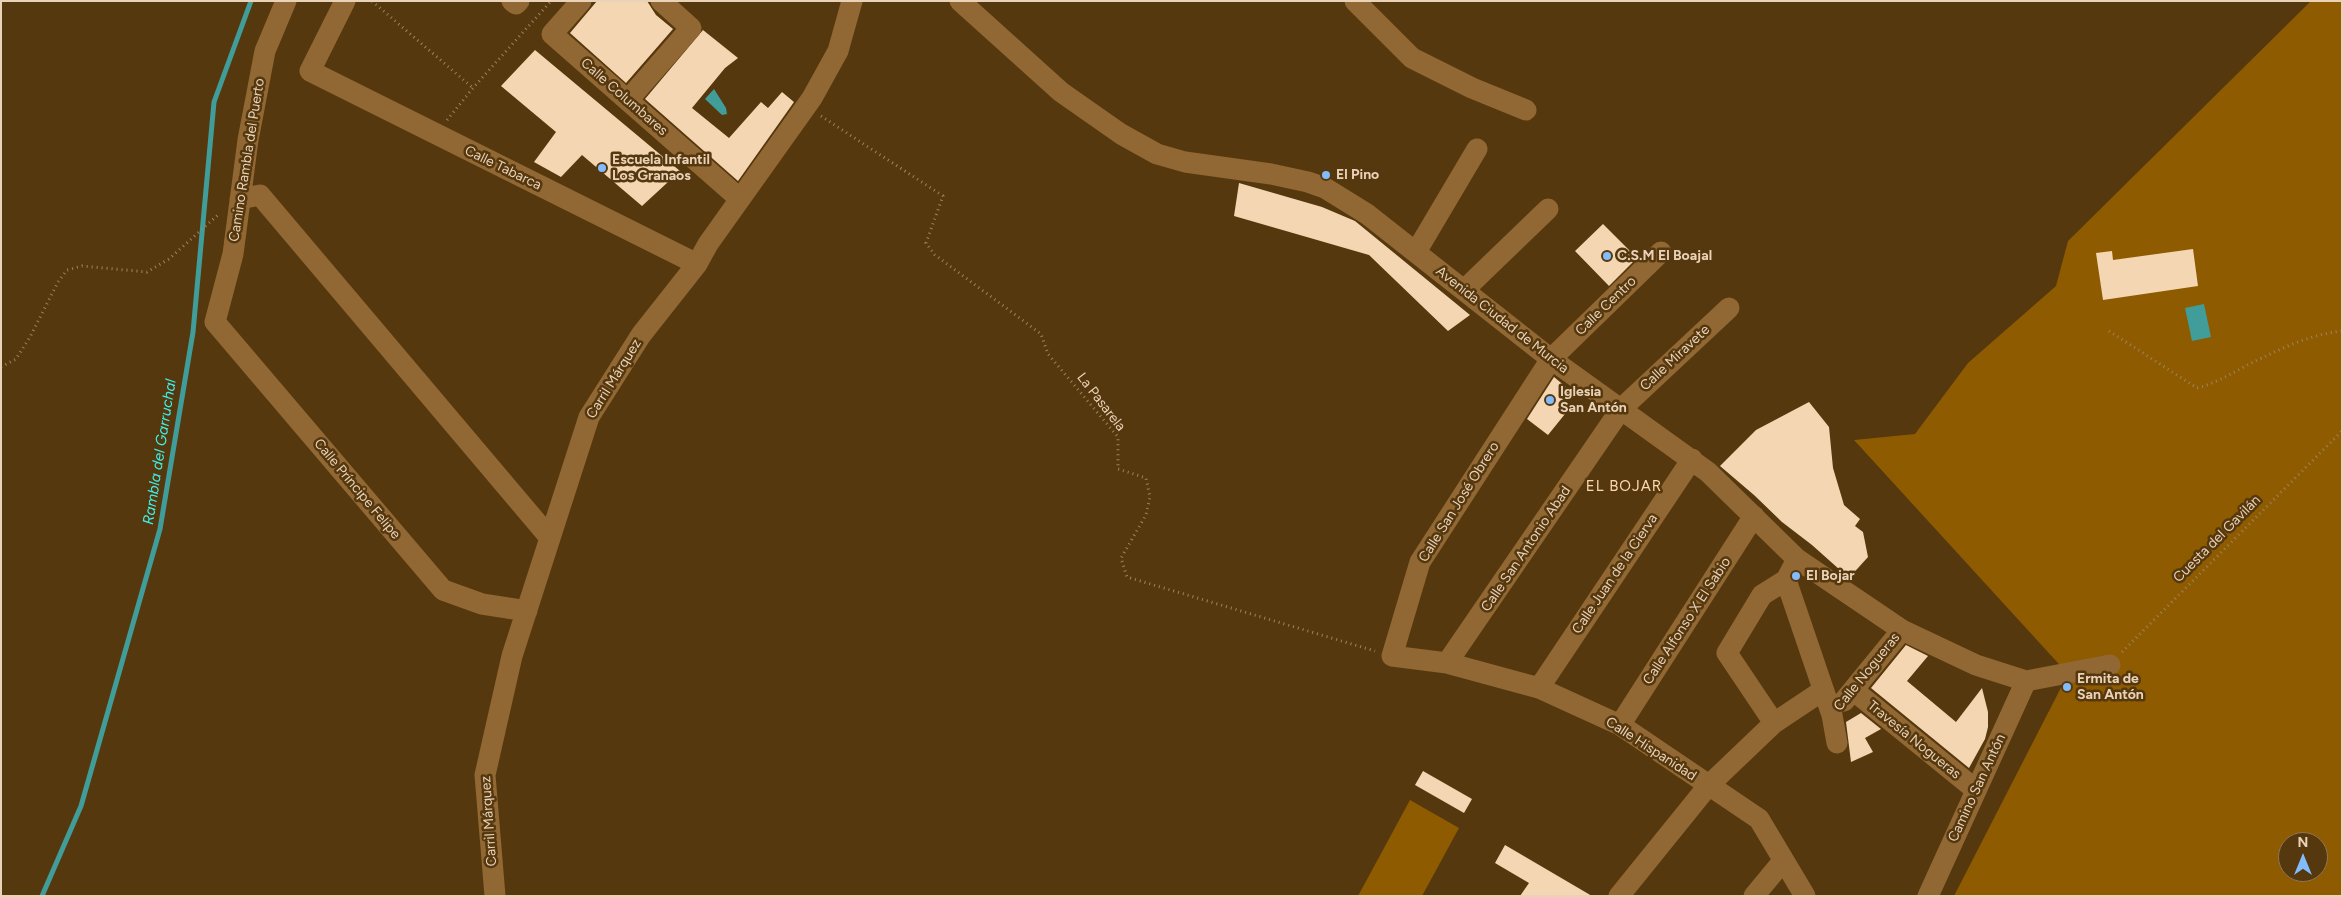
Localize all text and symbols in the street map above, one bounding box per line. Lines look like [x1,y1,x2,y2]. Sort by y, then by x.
street label: Calle Columbares [577,55,671,139]
street label: Camino Rambla del Puerto [226,77,268,243]
street label: Calle Tabarca [462,142,544,194]
place label: Escuela Infantil Los Granaos [612,152,710,184]
marker: Escuela Infantil Los Granaos [596,162,608,174]
place label: El Pino [1336,167,1379,183]
marker: El Pino [1320,169,1332,181]
place label: C.S.M El Boajal [1617,248,1712,264]
marker: C.S.M El Boajal [1601,250,1613,262]
street label: Avenida Ciudad de Murcia [1432,263,1572,377]
street label: Calle Centro [1572,273,1640,339]
street label: Calle Miravete [1637,322,1713,394]
street label: Carril Márquez [583,336,645,422]
street label: La Pasarela [1073,370,1129,434]
water label: Rambla del Garruchal [140,378,180,526]
place label: Iglesia San Antón [1560,384,1627,417]
marker: Iglesia San Antón [1544,394,1556,406]
street label: Calle Príncipe Felipe [310,435,404,543]
street label: Calle San José Obrero [1415,439,1503,565]
district label: EL BOJAR [1585,478,1663,496]
street label: Calle San Antonio Abad [1478,483,1574,615]
street label: Cuesta del Gavilán [2170,492,2264,586]
street label: Calle Juan de la Cierva [1569,511,1661,637]
street label: Calle Alfonso X El Sabio [1640,554,1734,688]
place label: El Bojar [1806,568,1855,584]
marker: El Bojar [1790,570,1802,582]
street label: Calle Nogueras [1830,630,1904,714]
place label: Ermita de San Antón [2077,671,2144,704]
marker: Ermita de San Antón [2061,681,2073,693]
street label: Travesía Nogueras [1864,697,1964,783]
street label: Calle Hispanidad [1602,713,1700,785]
street label: Camino San Antón [1945,731,2009,845]
street label: Carril Márquez [477,775,501,867]
north arrow [2278,832,2328,882]
text: N [2298,834,2308,851]

